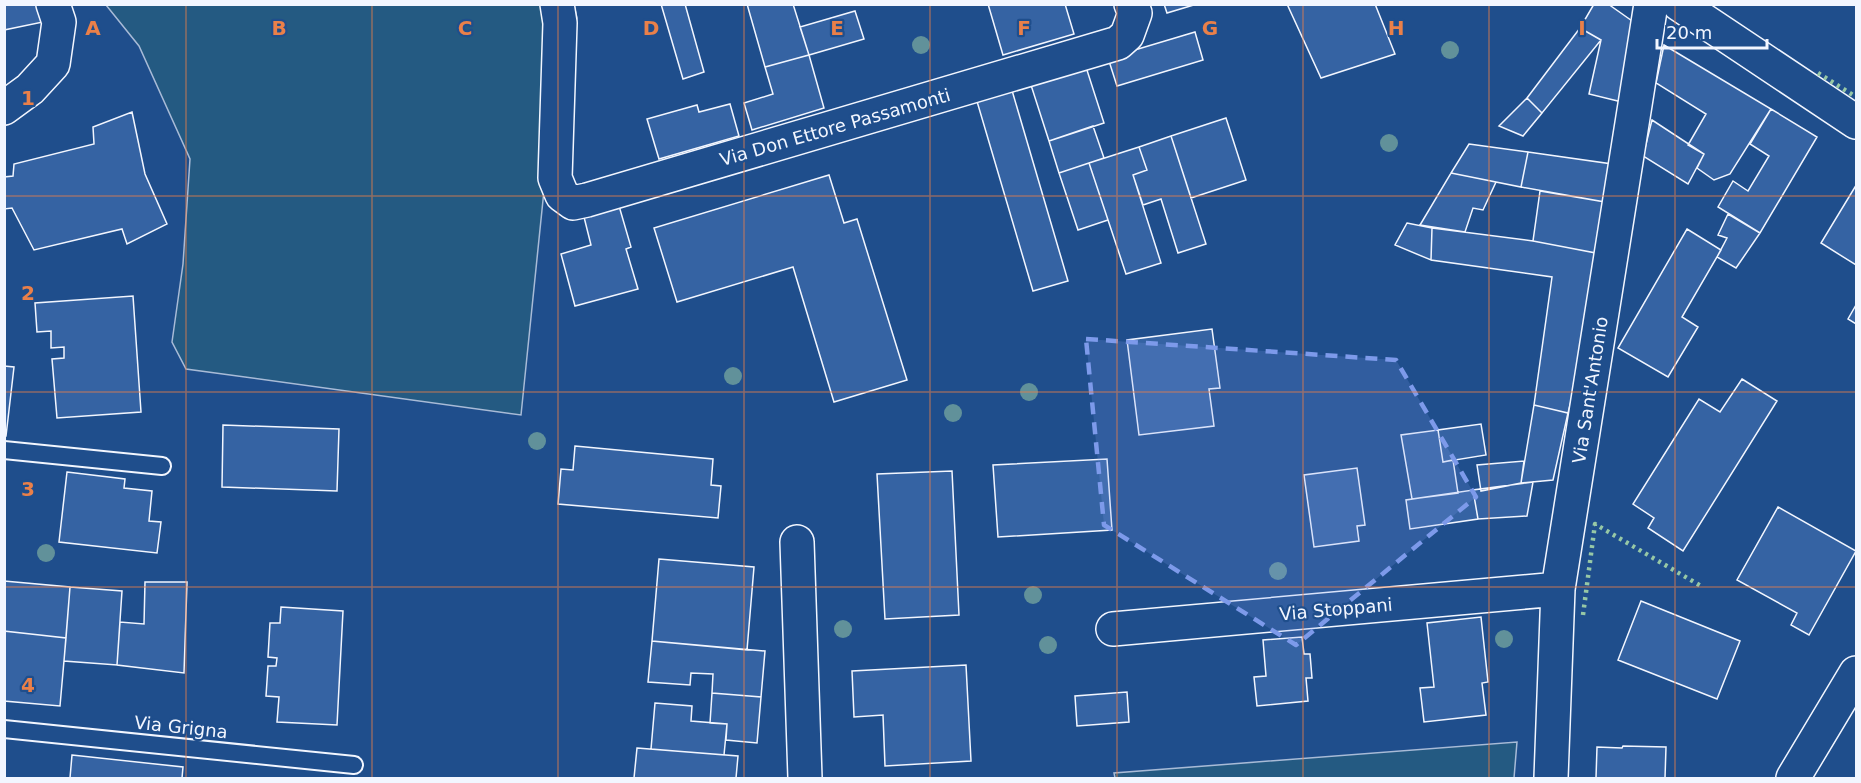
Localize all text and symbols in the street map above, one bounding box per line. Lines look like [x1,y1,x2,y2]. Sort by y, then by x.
scale bar [1657,12,1766,50]
text: A [85,16,101,40]
text: B [271,16,287,40]
text: C [458,16,472,40]
text: D [643,16,659,40]
text: E [830,16,844,40]
text: F [1017,16,1031,40]
text: G [1202,16,1218,40]
text: H [1388,16,1404,40]
text: I [1578,16,1586,40]
text: 20 m [1666,22,1712,43]
street label: Via Don Ettore Passamonti [717,84,953,170]
text: 1 [21,86,35,110]
text: 2 [21,281,35,305]
street label: Via Sant'Antonio [1568,315,1612,465]
text: 3 [21,477,35,501]
street label: Via Stoppani [1279,594,1393,624]
text: 4 [21,673,35,697]
street label: Via Grigna [133,712,229,742]

